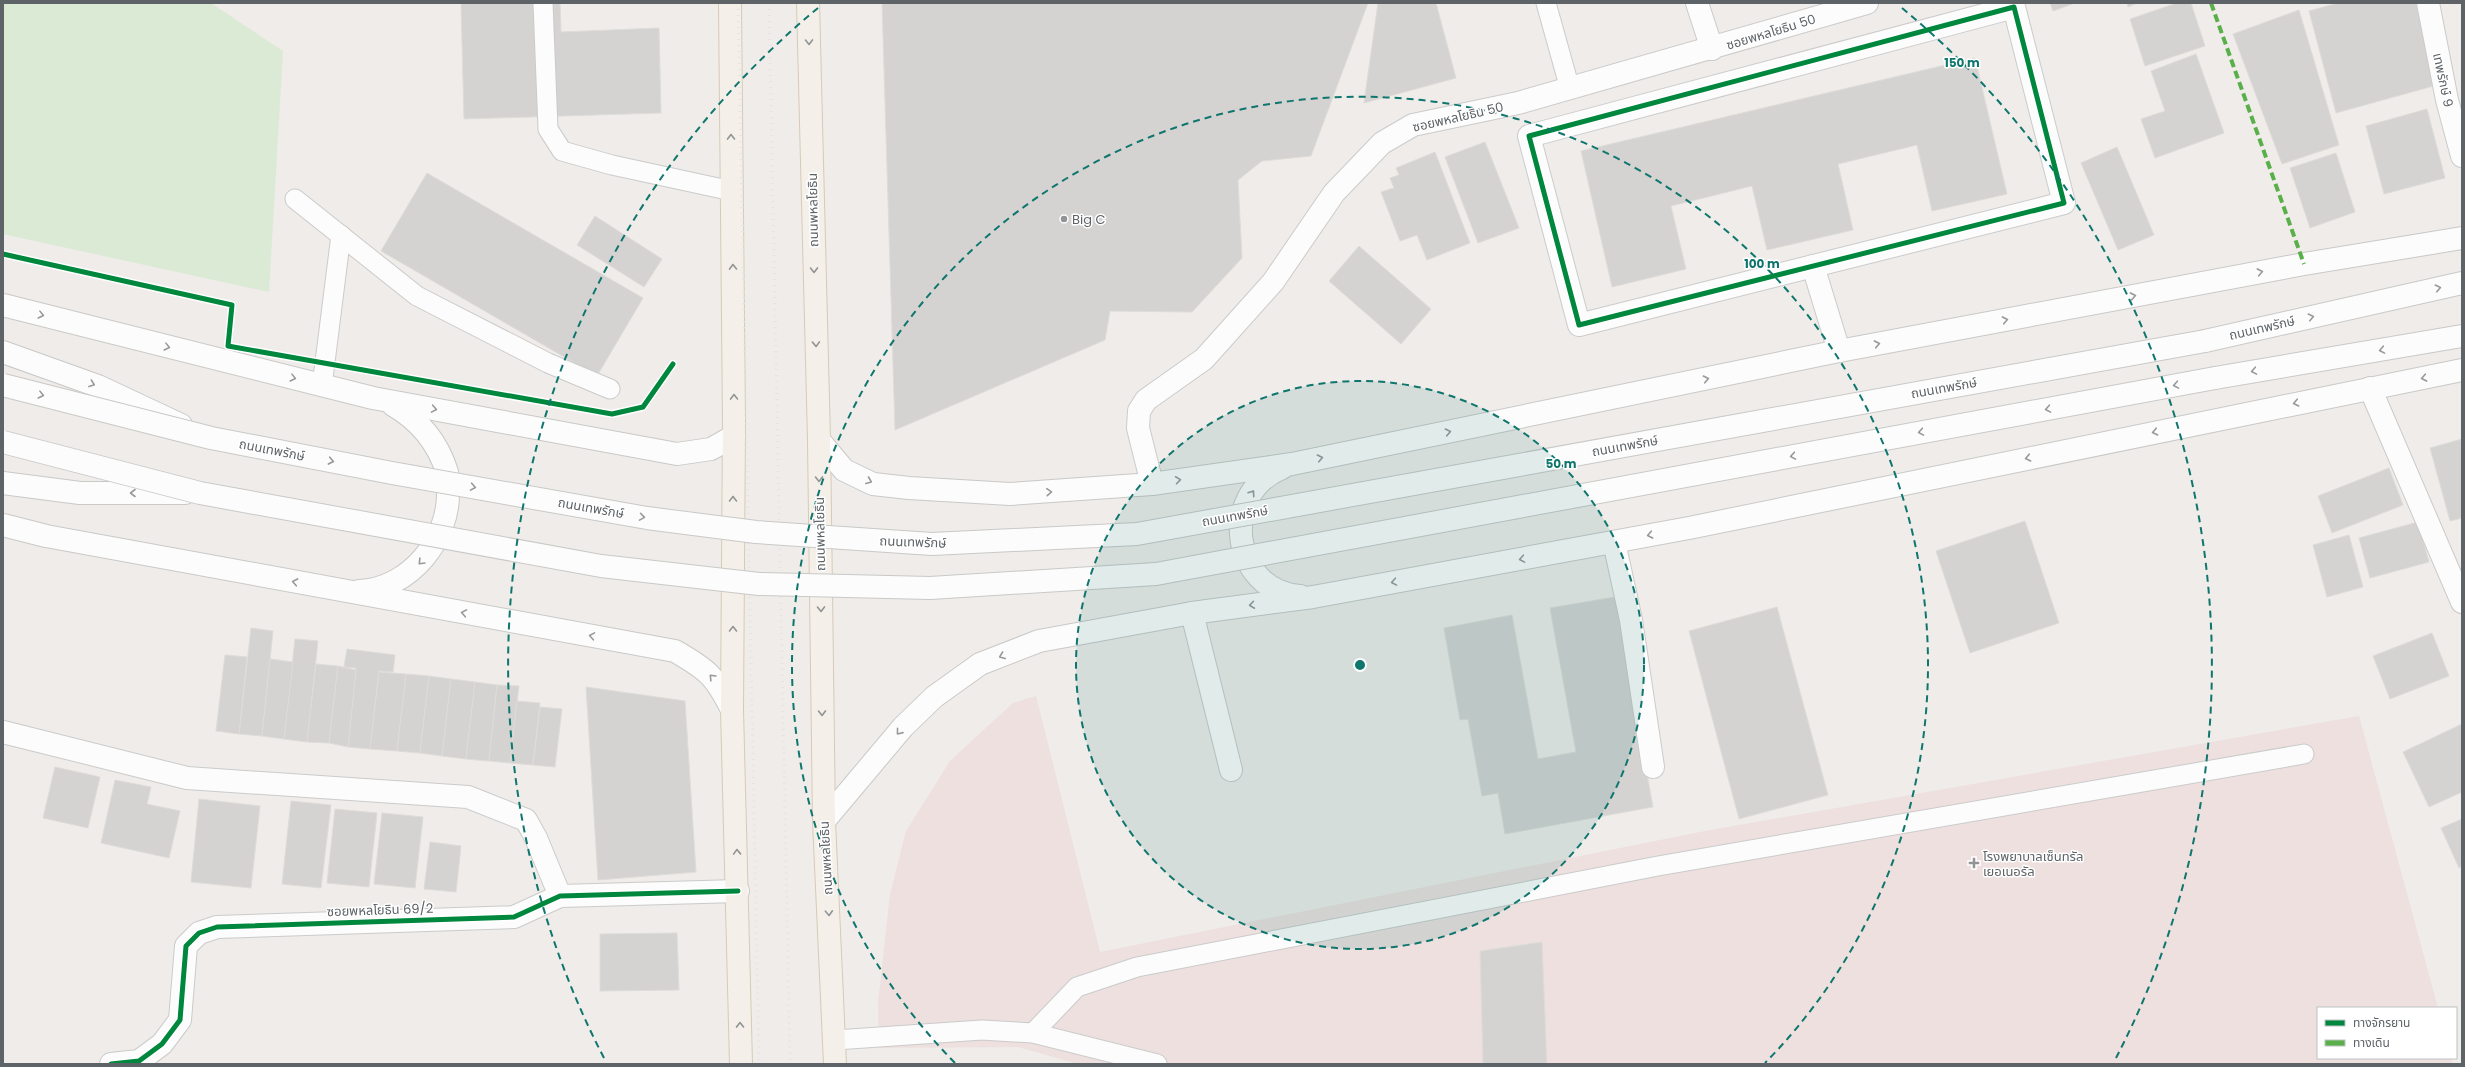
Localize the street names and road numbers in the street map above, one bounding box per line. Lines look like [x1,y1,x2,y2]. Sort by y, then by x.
street label: ซอยพหลโยธิน 50 [1724,9,1818,55]
street label: เทพรักษ์ 9 [2428,51,2458,109]
street label: ซอยพหลโยธิน 50 [1411,97,1505,137]
street label: ถนนพหลโยธิน [803,173,823,247]
street label: ถนนเทพรักษ์ [2227,311,2297,345]
street label: ถนนเทพรักษ์ [1909,373,1979,403]
street label: ถนนเทพรักษ์ [1590,431,1660,461]
street label: ถนนเทพรักษ์ [237,434,307,466]
street label: ถนนเทพรักษ์ [556,493,626,523]
street label: ถนนพหลโยธิน [810,497,830,571]
street label: ถนนเทพรักษ์ [1200,501,1270,531]
street label: ถนนเทพรักษ์ [879,531,947,553]
street label: ถนนพหลโยธิน [815,820,837,896]
street label: ซอยพหลโยธิน 69/2 [326,899,434,921]

